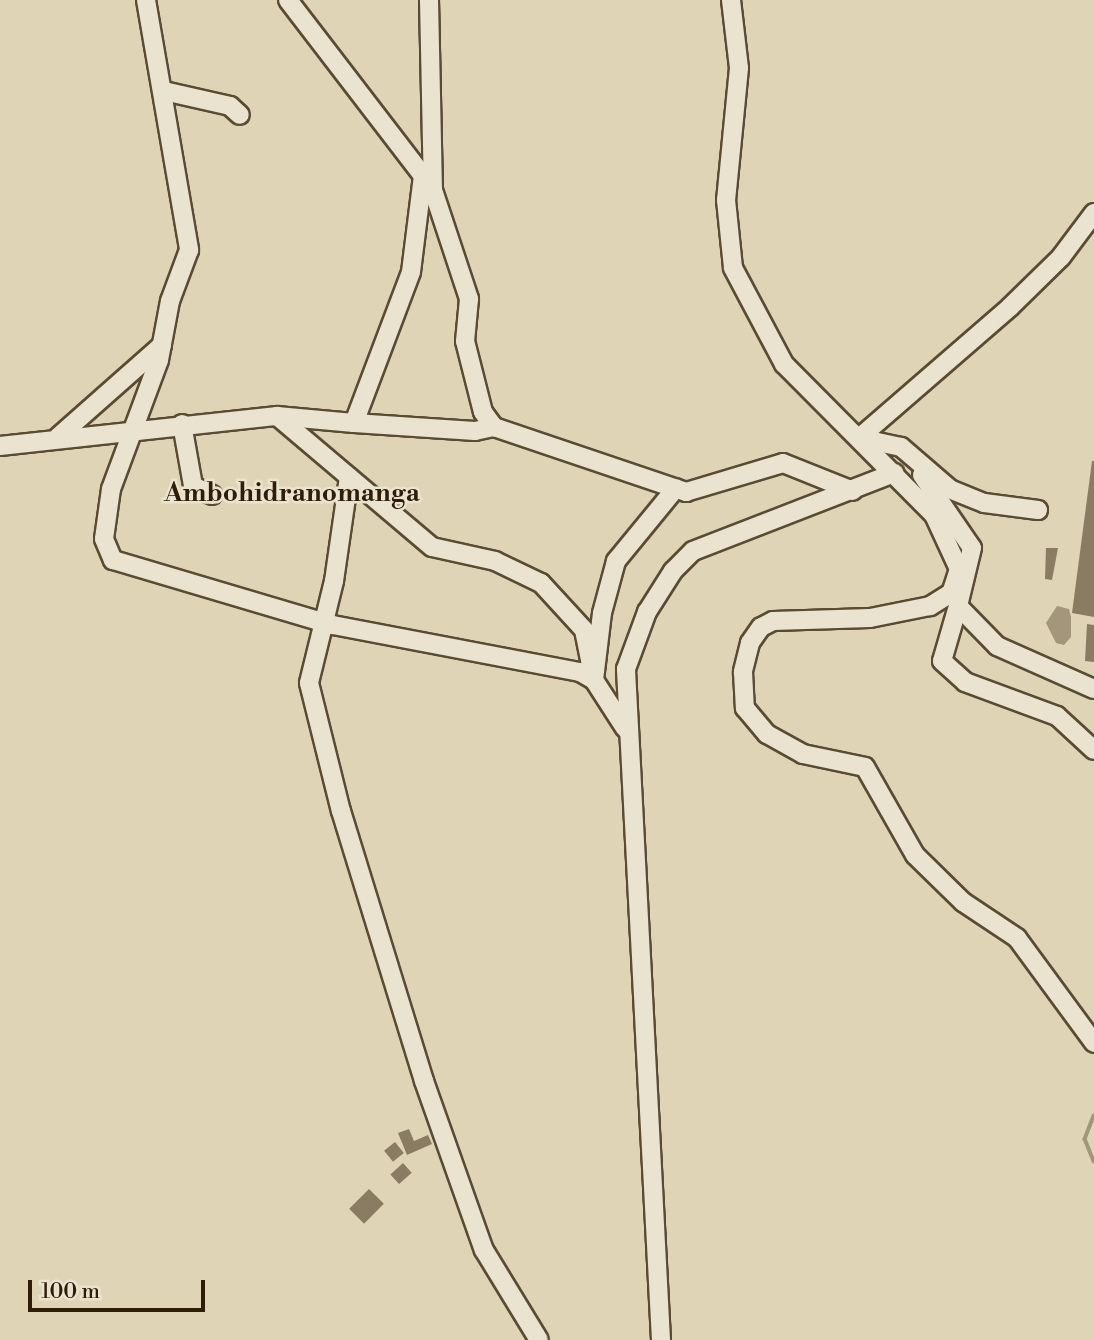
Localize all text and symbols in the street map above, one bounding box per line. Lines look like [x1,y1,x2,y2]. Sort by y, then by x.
district label: Ambohidranomanga [164,478,420,510]
scale bar [32,1266,208,1310]
text: 100 m [41,1279,100,1305]

